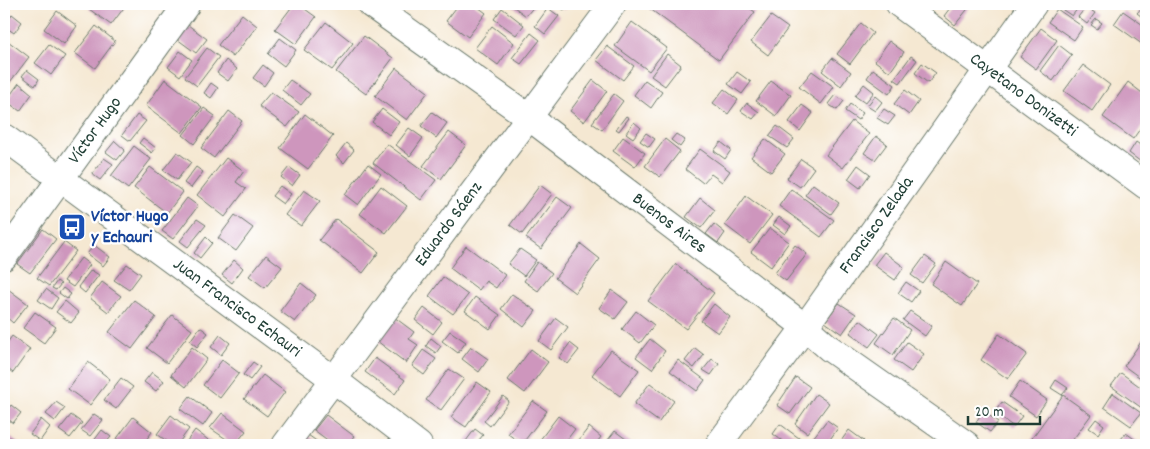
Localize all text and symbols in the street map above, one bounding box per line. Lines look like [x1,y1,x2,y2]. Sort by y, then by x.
street label: Cayetano Donizetti [964,47,1082,144]
street label: Víctor Hugo [63,92,128,169]
street label: Francisco Zelada [834,171,921,279]
street label: Eduardo Sáenz [409,177,489,272]
street label: Buenos Aires [627,187,711,260]
place label: Víctor Hugo y Echauri [91,205,169,251]
bus stop icon: Víctor Hugo y Echauri [57,212,87,242]
street label: Juan Francisco Echauri [167,253,306,364]
scale bar [968,394,1040,426]
text: 20 m [975,402,1003,424]

